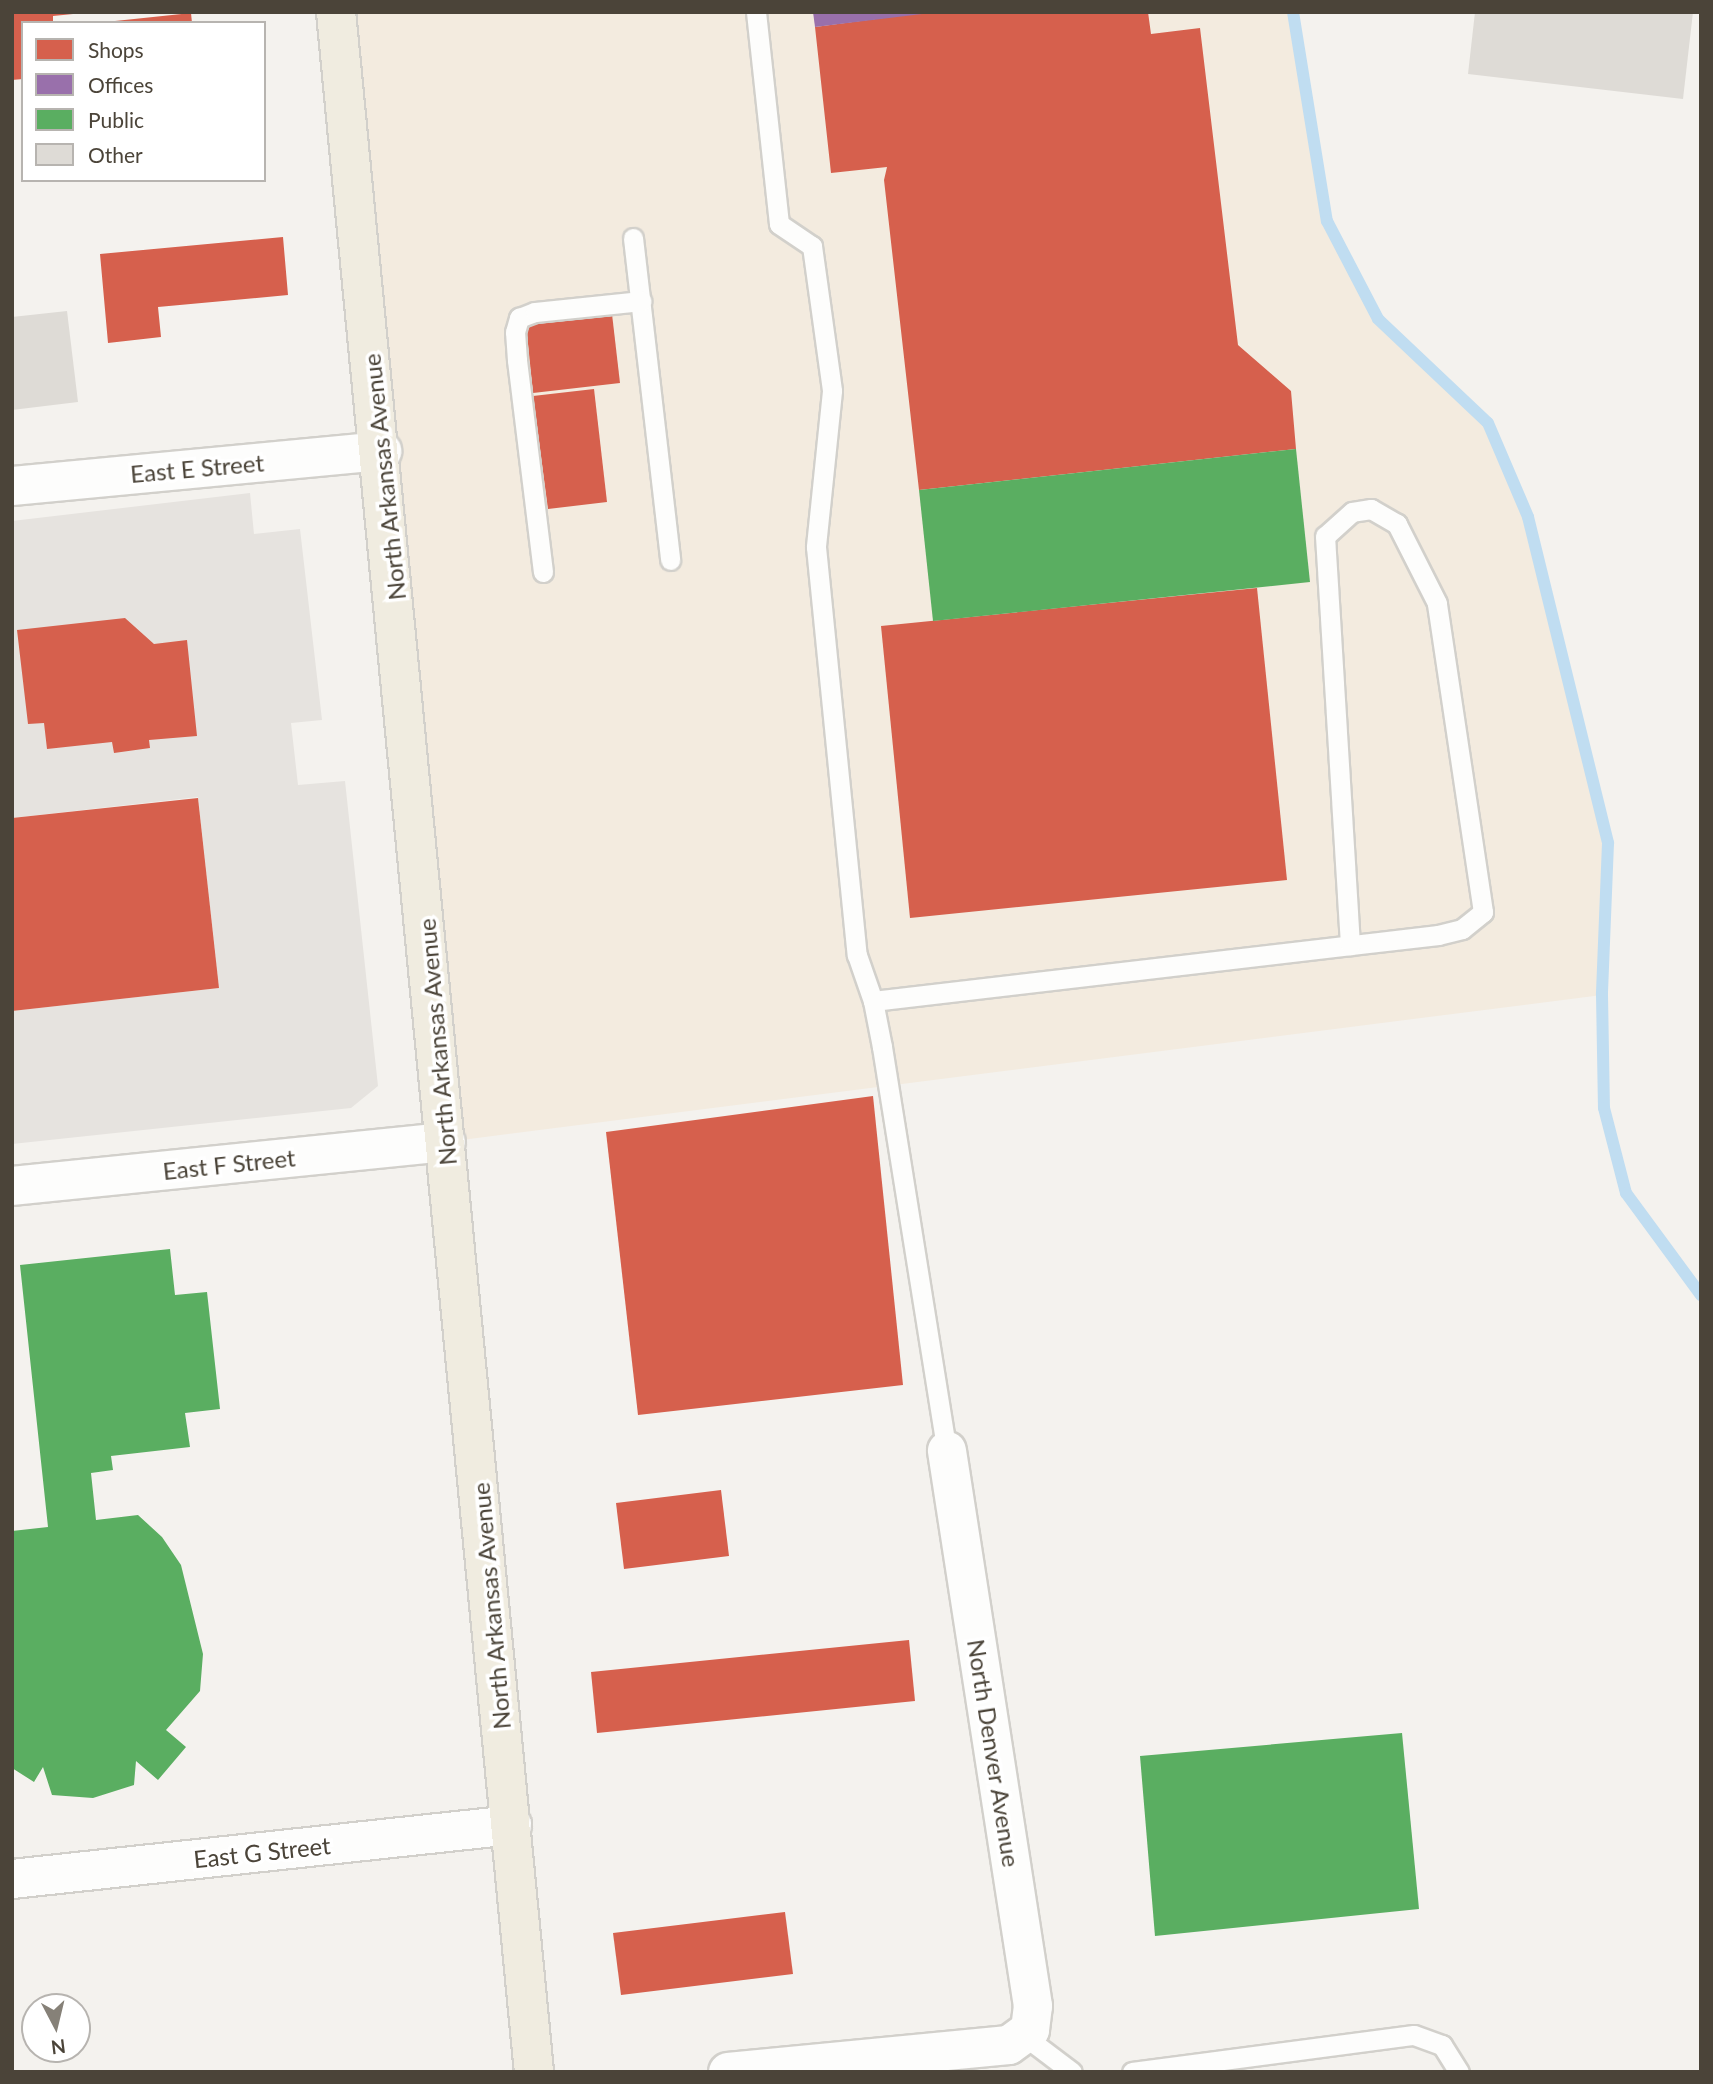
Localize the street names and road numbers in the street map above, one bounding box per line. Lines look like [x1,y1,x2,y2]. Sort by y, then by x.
street label: North Arkansas Avenue [357,352,411,602]
street label: East E Street [129,448,265,488]
street label: North Arkansas Avenue [412,917,462,1167]
street label: East F Street [161,1143,297,1185]
street label: North Arkansas Avenue [466,1481,516,1731]
street label: North Denver Avenue [962,1636,1026,1870]
street label: East G Street [192,1830,332,1874]

